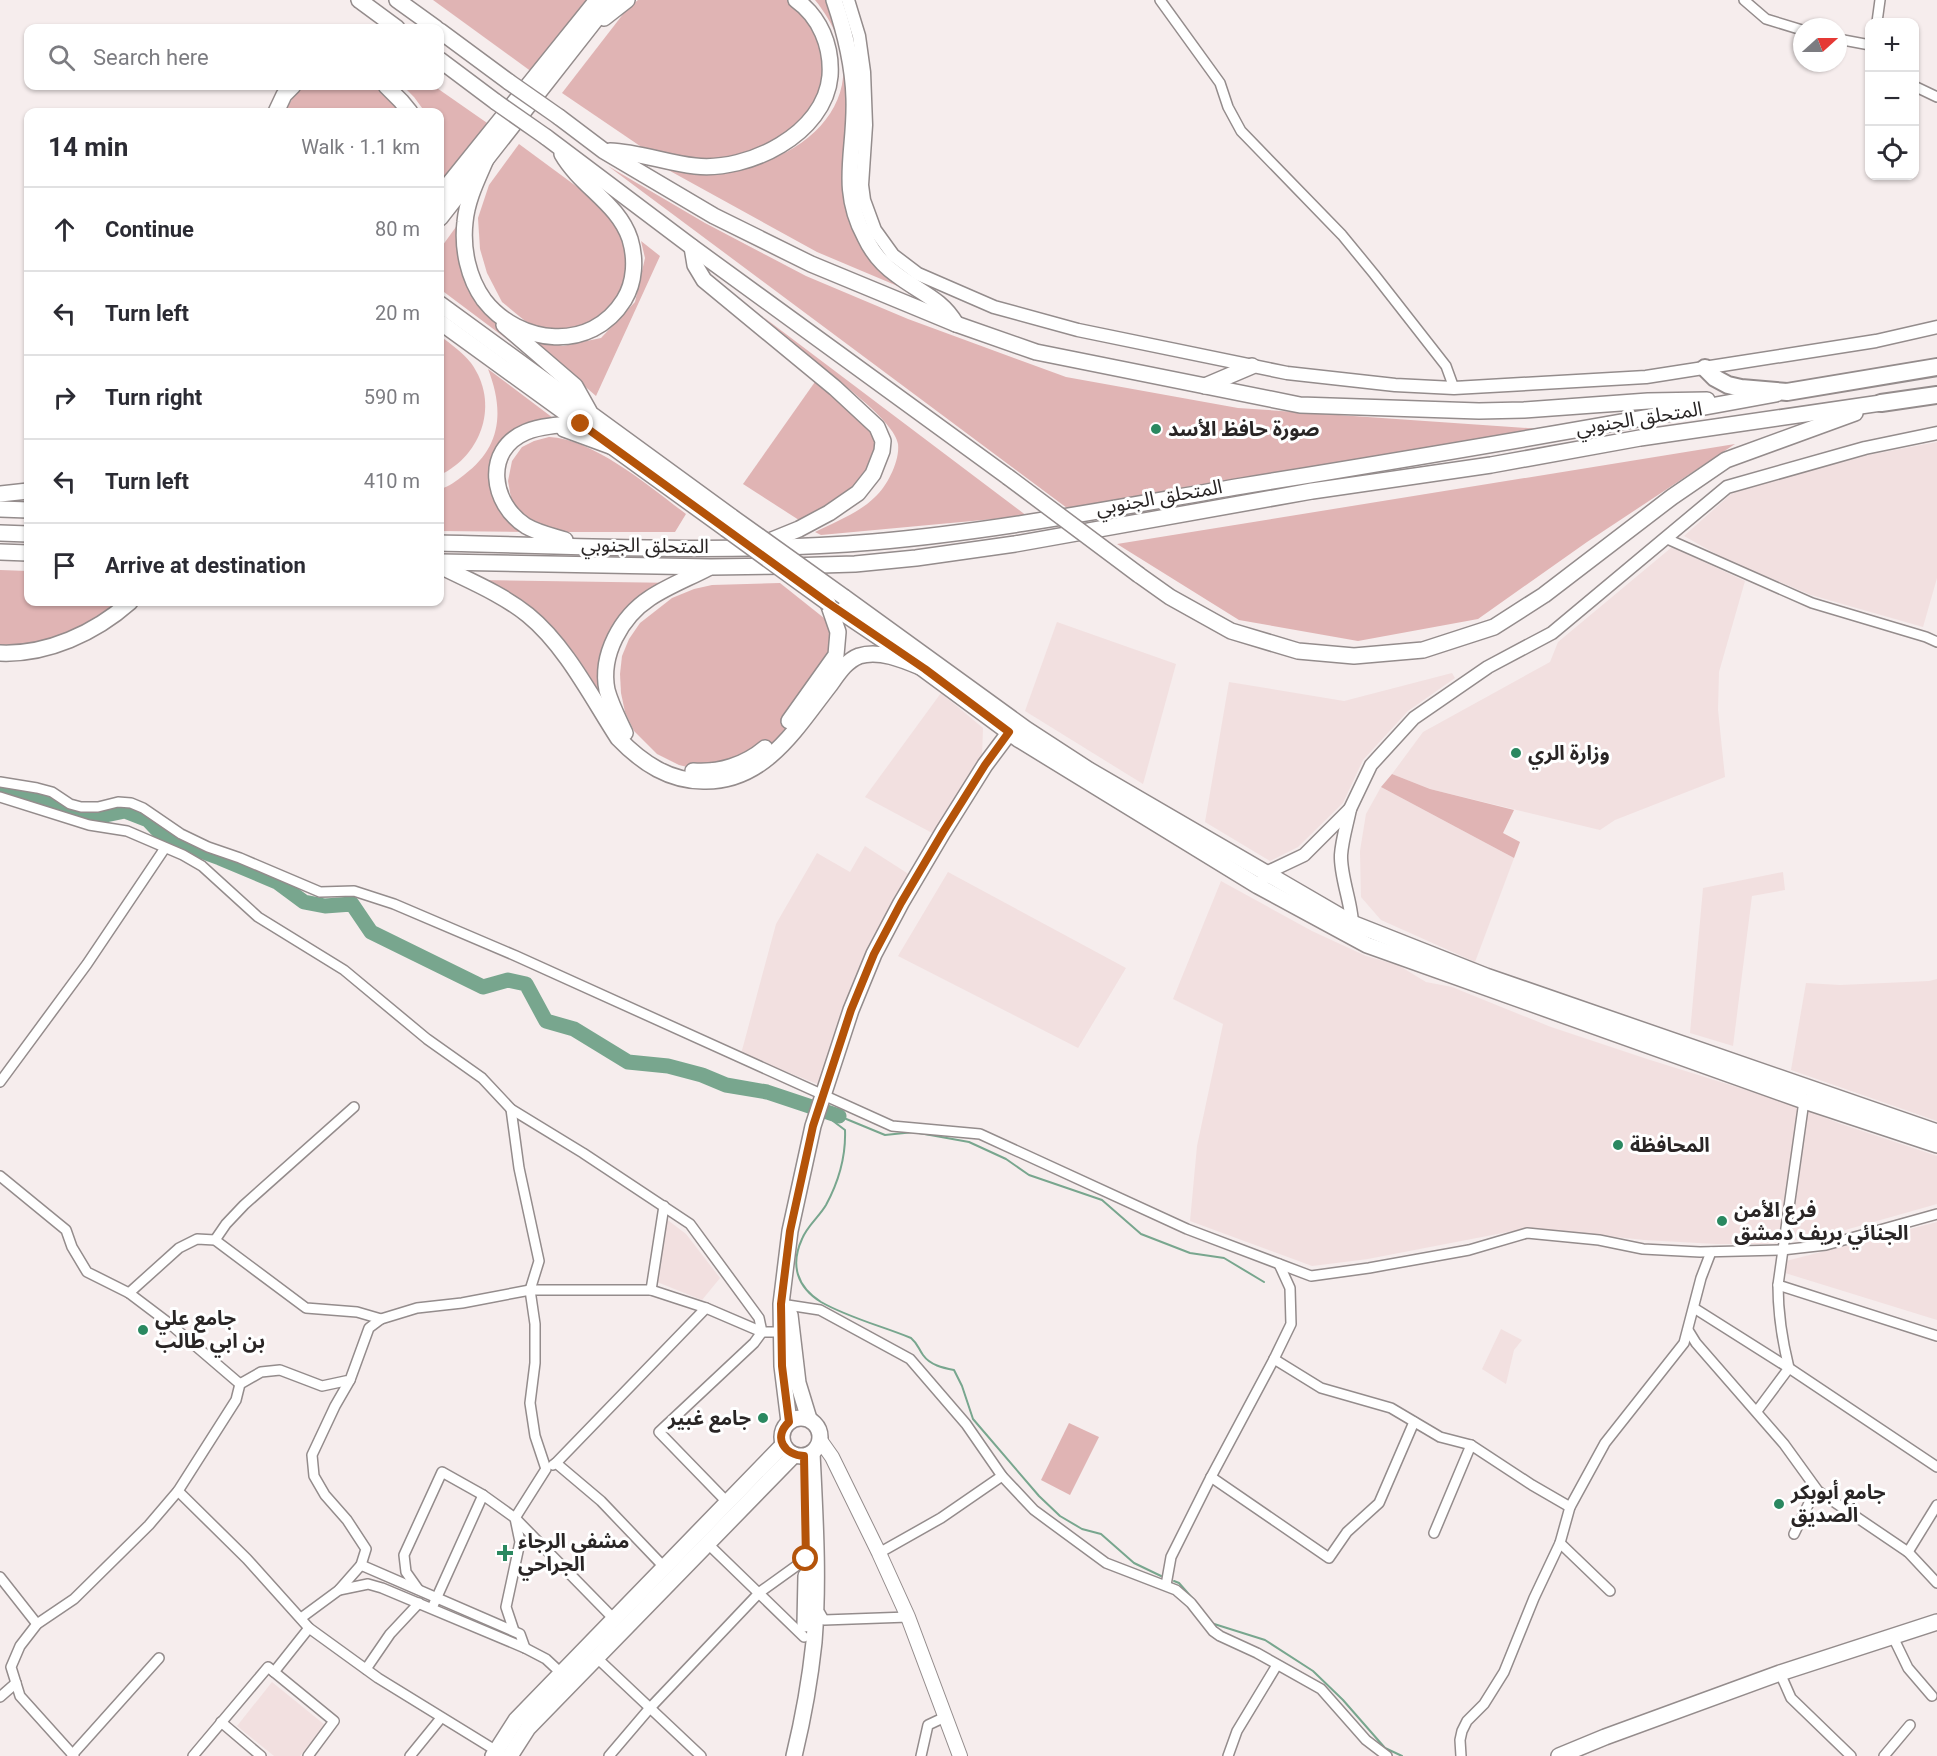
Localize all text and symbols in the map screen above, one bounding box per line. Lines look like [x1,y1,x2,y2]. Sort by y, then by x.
north arrow [1793,18,1847,72]
map controls [1865,18,1919,180]
button: + [1865,18,1919,72]
search box [24,24,444,90]
icon: search [45,41,78,74]
text: Search here [93,45,209,70]
button: − [1865,72,1919,126]
button: locate [1865,126,1919,180]
text: 14 min [48,132,128,162]
text: Walk · 1.1 km [301,135,420,159]
icon: ahead [48,213,81,246]
text: Continue [105,217,194,242]
text: 80 m [375,217,420,241]
icon: left [48,297,81,330]
text: Turn left [105,301,189,326]
text: 20 m [375,301,420,325]
icon: right [48,381,81,414]
text: Turn right [105,385,202,410]
text: 590 m [364,385,420,409]
street label: المتحلق الجنوبي [1574,396,1705,443]
route end [567,410,593,436]
place label: صورة حافظ الأسد [1168,417,1319,441]
marker: صورة حافظ الأسد [1149,422,1163,436]
icon: left [48,465,81,498]
text: Turn left [105,469,189,494]
text: 410 m [364,469,420,493]
street label: المتحلق الجنوبي [1094,474,1225,524]
street label: المتحلق الجنوبي [581,532,709,562]
icon: arrive [48,549,81,582]
text: Arrive at destination [105,553,306,578]
place label: وزارة الري [1528,741,1610,770]
marker: وزارة الري [1509,746,1523,760]
place label: المحافظة [1630,1133,1710,1157]
marker: المحافظة [1611,1138,1625,1152]
place label: فرع الأمن الجنائي بريف دمشق [1734,1198,1908,1250]
marker: فرع الأمن الجنائي بريف دمشق [1715,1214,1729,1228]
place label: جامع علي بن ابي طالب [155,1306,265,1358]
marker: جامع علي بن ابي طالب [136,1323,150,1337]
place label: جامع غبير [667,1406,751,1433]
marker: جامع غبير [756,1411,770,1425]
place label: جامع أبوبكر الصديق [1790,1479,1886,1527]
marker: جامع أبوبكر الصديق [1772,1497,1786,1511]
place label: مشفى الرجاء الجراحي [518,1529,630,1581]
marker: مشفى الرجاء الجراحي [496,1544,514,1562]
route start [792,1545,818,1571]

